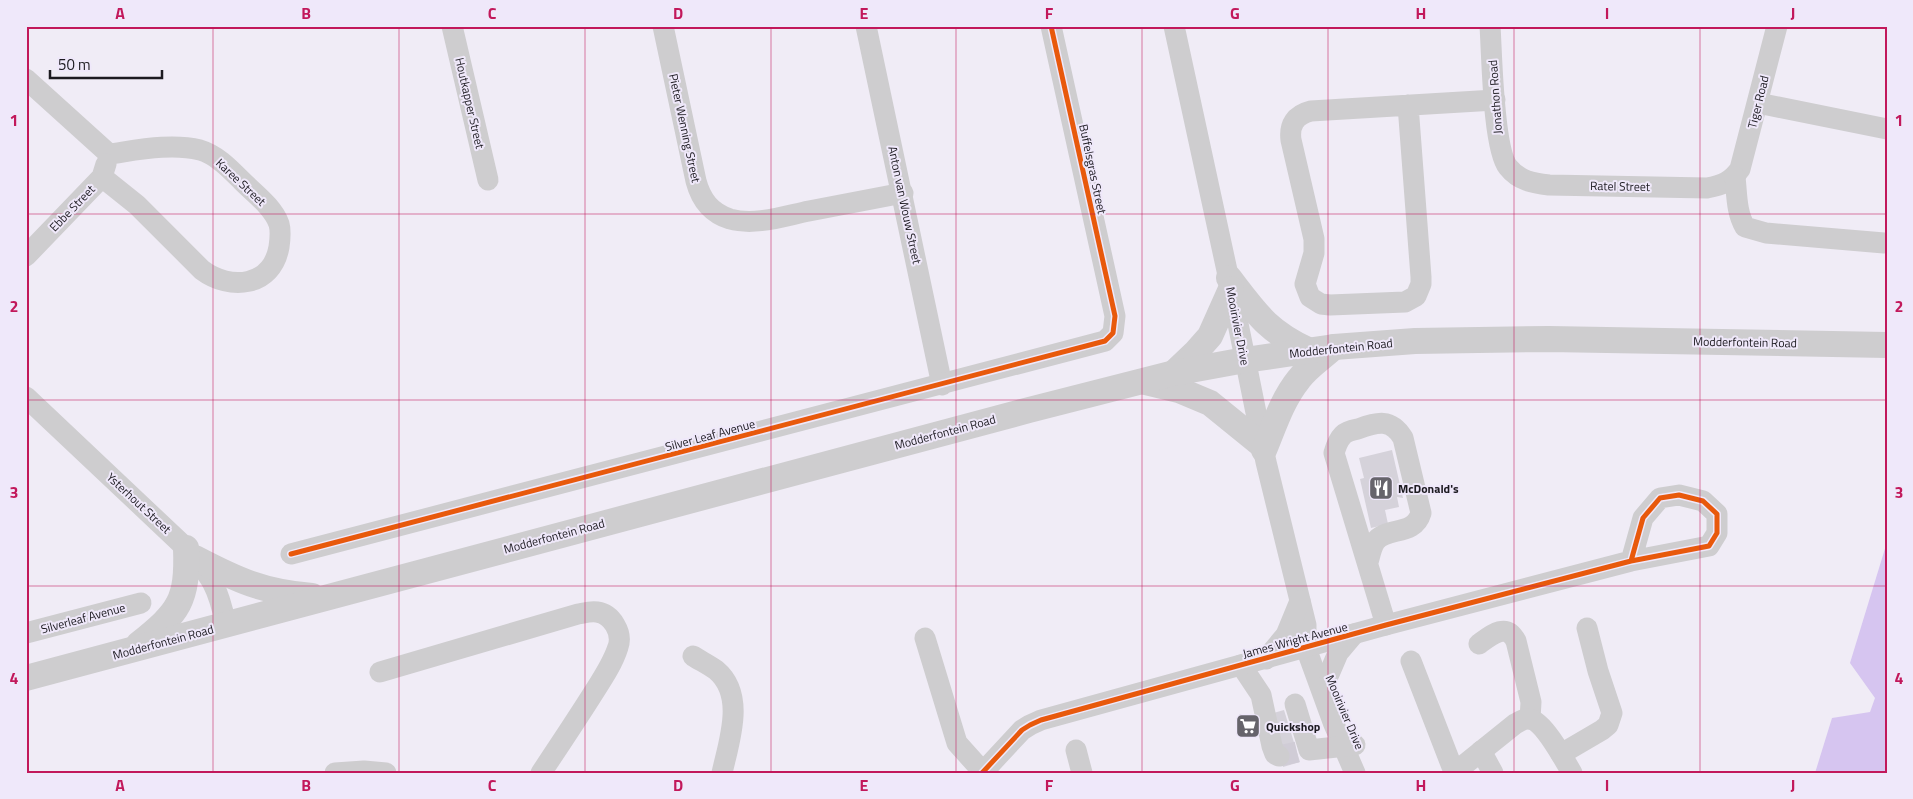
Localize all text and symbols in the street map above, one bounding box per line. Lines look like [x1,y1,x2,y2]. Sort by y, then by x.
text: A [115,1,125,25]
text: B [301,1,311,25]
text: C [488,1,497,25]
text: D [673,1,683,25]
text: E [860,1,869,25]
text: F [1045,1,1054,25]
text: G [1230,1,1240,25]
text: H [1416,1,1426,25]
text: I [1605,1,1609,25]
text: J [1791,1,1795,25]
scale bar [50,48,162,80]
text: 50 m [58,53,91,76]
street label: Houtkapper Street [450,55,490,151]
street label: Jonathon Road [1483,59,1507,135]
street label: Pieter Wenning Street [664,72,706,185]
street label: Tiger Road [1742,74,1774,130]
text: 1 [10,108,18,132]
text: 1 [1895,108,1903,132]
street label: Buffelsgras Street [1074,122,1112,216]
street label: Anton van Wouw Street [883,144,927,266]
street label: Karee Street [212,154,271,211]
street label: Ratel Street [1590,176,1651,196]
street label: Ebbe Street [45,180,100,236]
street label: Mooirivier Drive [1221,285,1255,367]
text: 2 [10,294,18,318]
text: 2 [1895,294,1903,318]
street label: Modderfontein Road [1693,332,1797,352]
street label: Modderfontein Road [1288,333,1394,363]
street label: Modderfontein Road [892,409,998,455]
street label: Silver Leaf Avenue [663,414,757,456]
street label: Ysterhout Street [102,468,176,539]
restaurant icon: McDonald's [1368,475,1394,501]
place label: McDonald's [1398,479,1459,498]
text: 3 [10,480,18,504]
text: 3 [1895,480,1903,504]
street label: Modderfontein Road [501,513,607,559]
street label: Silverleaf Avenue [39,598,127,638]
street label: James Wright Avenue [1240,617,1350,663]
street label: Modderfontein Road [110,619,216,665]
text: 4 [10,666,19,690]
text: 4 [1895,666,1904,690]
street label: Mooirivier Drive [1321,672,1369,752]
supermarket icon: Quickshop [1235,713,1261,739]
place label: Quickshop [1266,717,1321,736]
text: A [115,773,125,797]
text: B [301,773,311,797]
text: C [488,773,497,797]
text: D [673,773,683,797]
text: E [860,773,869,797]
text: F [1045,773,1054,797]
text: G [1230,773,1240,797]
text: H [1416,773,1426,797]
text: I [1605,773,1609,797]
text: J [1791,773,1795,797]

